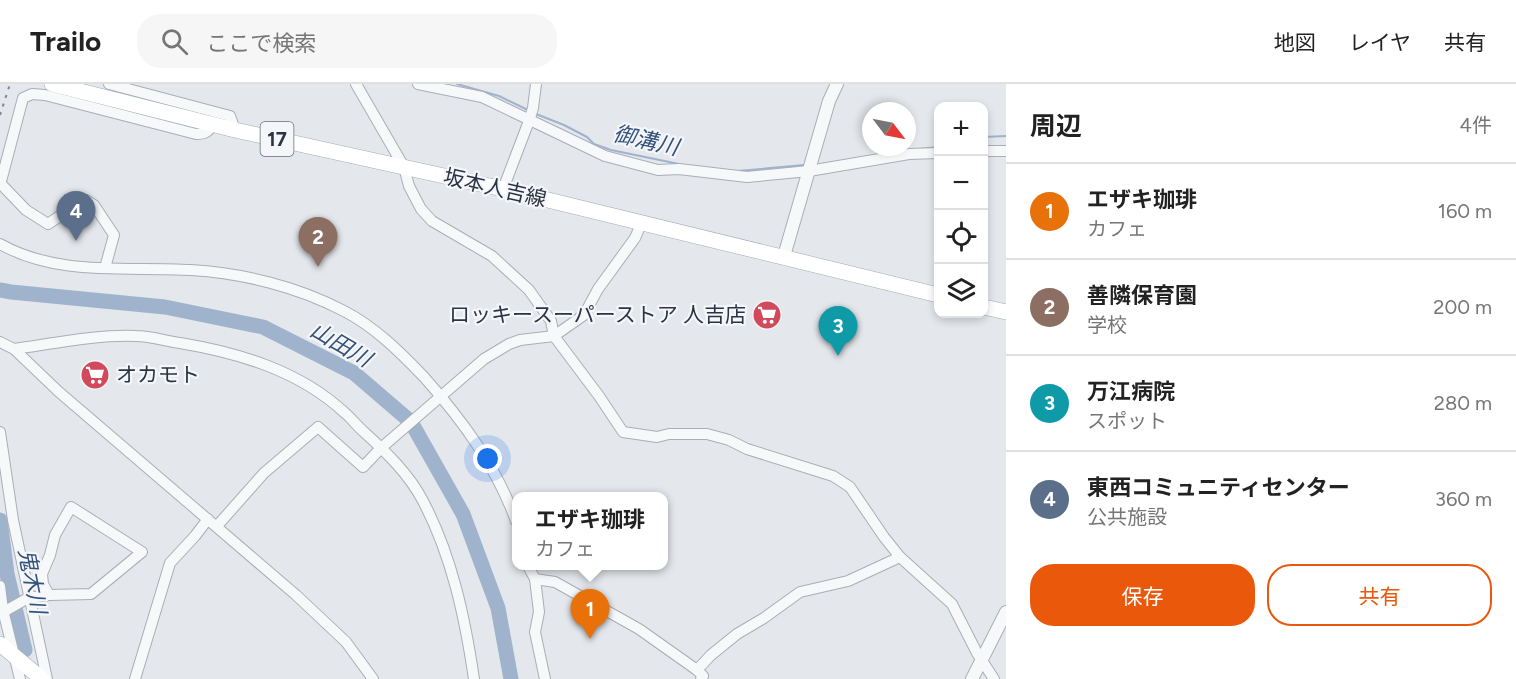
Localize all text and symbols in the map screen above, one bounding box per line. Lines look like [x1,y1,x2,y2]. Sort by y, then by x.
search box [137,14,557,68]
text: Trailo [30,24,101,58]
icon: search [158,25,191,58]
text: ここで検索 [206,30,316,57]
text: 地図 [1274,30,1316,55]
text: レイヤ [1349,30,1411,55]
text: 共有 [1444,30,1486,55]
north arrow [862,102,916,156]
map controls [934,102,988,318]
button: + [934,102,988,156]
text: 周辺 [1030,110,1082,142]
text: 4件 [1460,113,1492,137]
water label: 御溝川 [611,120,683,162]
road number: 17 [260,122,294,156]
button: − [934,156,988,210]
street label: 坂本人吉線 [441,164,549,212]
text: エザキ珈琲 [1087,186,1197,213]
pin: 4 [56,192,96,241]
text: 1 [1045,199,1054,223]
text: 160 m [1438,199,1492,223]
button: locate [934,210,988,264]
text: カフェ [1087,217,1147,241]
pin: 2 [298,218,338,267]
button: layers [934,264,988,318]
text: 善隣保育園 [1087,282,1197,309]
text: 2 [1044,295,1055,319]
text: 200 m [1433,295,1492,319]
supermarket icon: ロッキースーパーストア 人吉店 [751,299,783,331]
place label: ロッキースーパーストア 人吉店 [449,302,746,327]
pin: 3 [818,306,858,356]
text: 学校 [1087,313,1127,337]
water label: 山田川 [305,316,378,374]
supermarket icon: オカモト [79,359,111,391]
place label: オカモト [116,362,200,387]
text: 万江病院 [1087,378,1175,405]
text: 3 [1044,391,1055,415]
text: 280 m [1434,391,1492,415]
text: スポット [1087,409,1167,433]
your location [473,444,502,473]
text: 東西コミュニティセンター [1087,474,1350,501]
text: 4 [1043,487,1056,511]
text: 360 m [1435,487,1492,511]
popup [512,492,668,570]
text: 公共施設 [1087,505,1167,529]
text: エザキ珈琲 [535,506,645,533]
text: カフェ [535,537,595,561]
water label: 鬼木川 [13,546,52,618]
button: 保存 [1030,564,1255,626]
button: 共有 [1267,564,1492,626]
pin: 1 [570,590,610,639]

